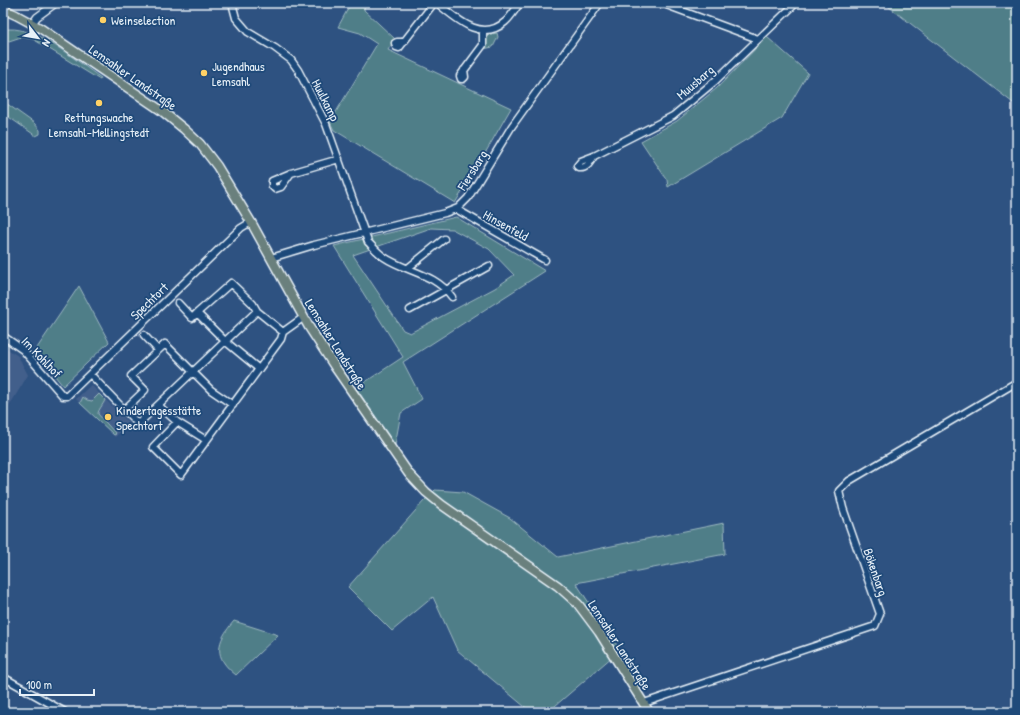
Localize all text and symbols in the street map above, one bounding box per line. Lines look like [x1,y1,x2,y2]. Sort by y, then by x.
place label: Weinselection [111,11,175,29]
marker: Weinselection [98,15,108,25]
north arrow [18,18,58,58]
text: N [39,37,54,49]
street label: Lemsahler Landstraße [85,40,181,114]
place label: Jugendhaus Lemsahl [212,57,265,90]
street label: Muusbarg [672,61,718,103]
marker: Jugendhaus Lemsahl [199,68,209,78]
street label: Huulkamp [308,76,344,124]
marker: Rettungswache Lemsahl-Mellingstedt [94,98,104,108]
place label: Rettungswache Lemsahl-Mellingstedt [49,108,150,141]
street label: Fiersbarg [452,146,491,194]
street label: Hinsenfeld [480,205,532,245]
street label: Spechtort [126,278,172,324]
street label: Lemsahler Landstraße [301,295,371,393]
street label: Im Kohlhof [18,332,66,382]
place label: Kindertagesstätte Spechtort [116,401,201,434]
marker: Kindertagesstätte Spechtort [103,412,113,422]
street label: Bökenbarg [859,546,893,599]
street label: Lemsahler Landstraße [584,597,656,693]
scale bar [20,671,94,697]
text: 100 m [26,676,52,693]

